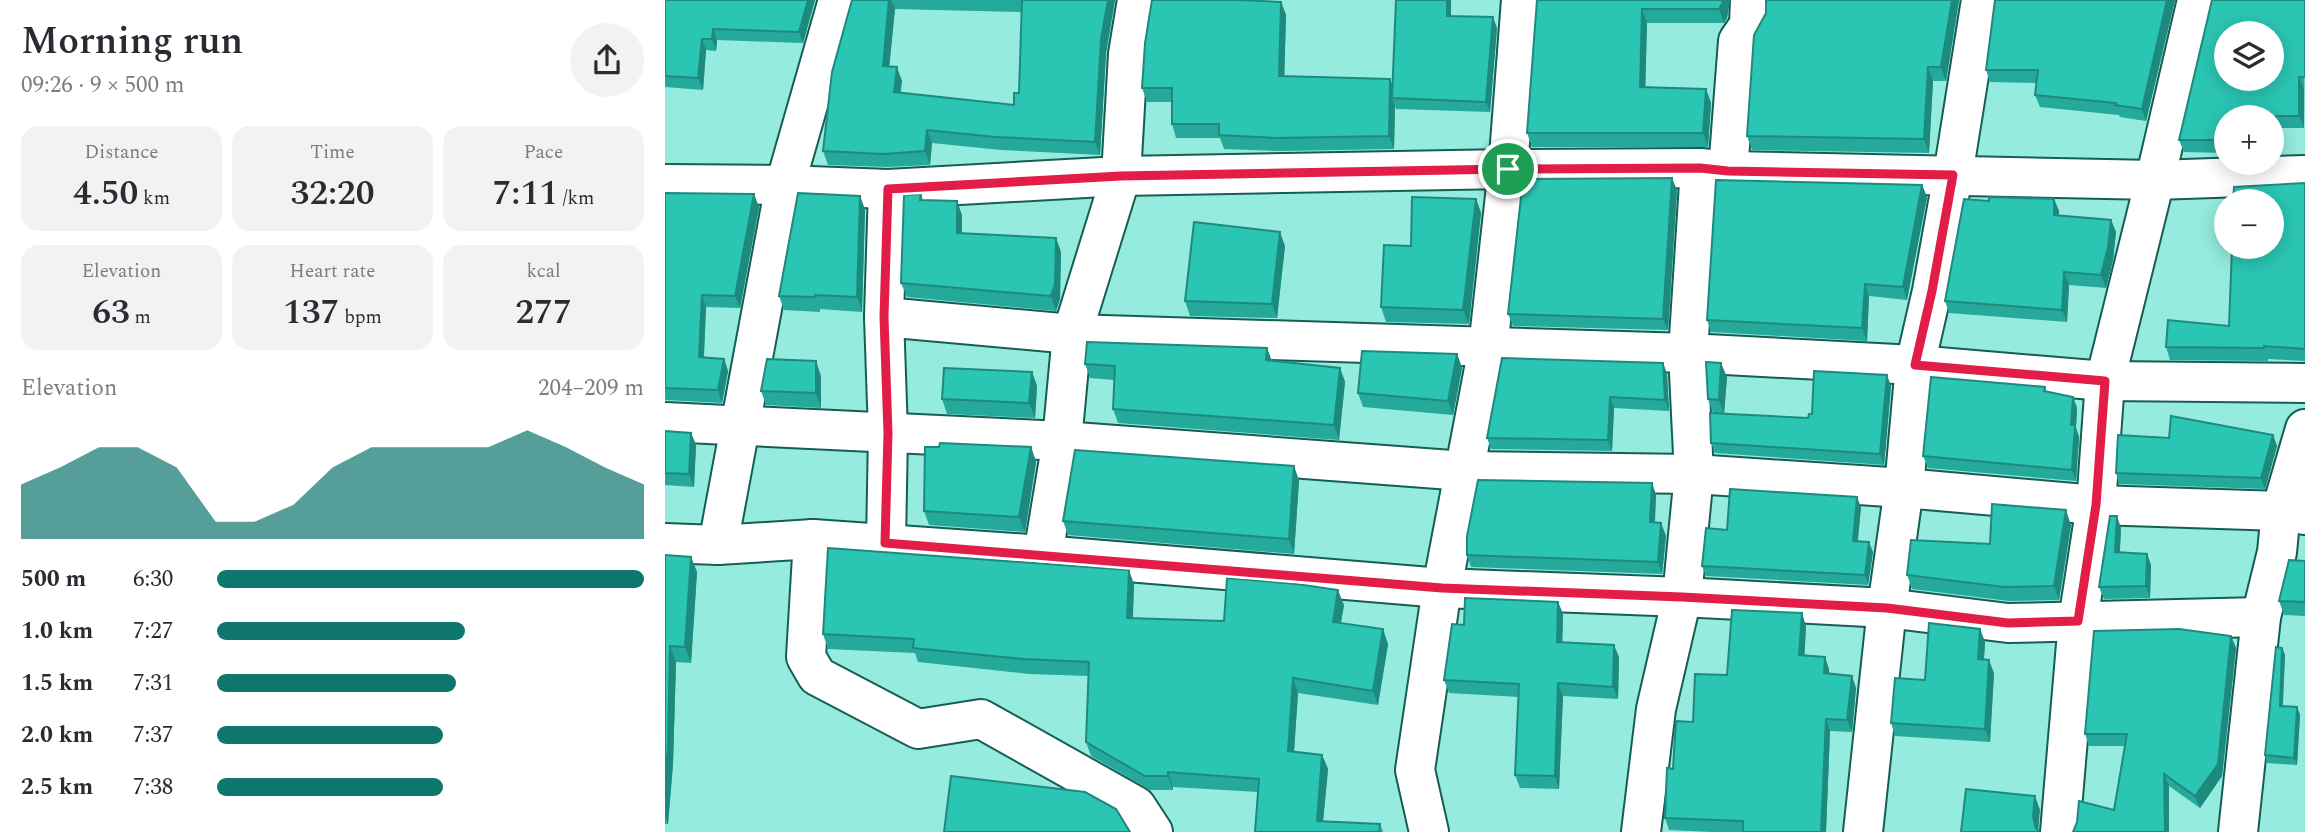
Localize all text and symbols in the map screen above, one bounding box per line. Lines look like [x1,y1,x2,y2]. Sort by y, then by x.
text: Morning run [21,13,243,71]
map controls [2214,21,2284,259]
button: layers [2214,21,2284,91]
button: share [570,23,644,97]
text: 09:26 · 9 × 500 m [21,68,185,103]
button: + [2214,105,2284,175]
text: Distance [84,138,159,167]
text: Time [310,138,355,167]
text: Pace [524,138,563,167]
pin [1478,139,1538,199]
icon: arrive [1489,150,1527,188]
text: 4.50 [73,167,138,220]
text: 32:20 [290,167,375,220]
text: 7:11 [493,167,558,220]
text: km [138,184,170,213]
text: /km [558,184,594,213]
button: − [2214,189,2284,259]
text: Elevation [82,257,161,286]
text: Heart rate [290,257,375,286]
text: kcal [526,257,561,286]
text: 63 [92,286,130,339]
text: 137 [283,286,339,339]
text: 277 [515,286,572,339]
text: m [130,303,151,332]
text: bpm [339,303,382,332]
text: Elevation [21,371,117,406]
text: 204–209 m [538,371,644,406]
text: 500 m [21,562,86,597]
text: 6:30 [133,562,173,597]
text: 1.0 km [21,614,93,649]
text: 7:27 [133,614,173,649]
text: 1.5 km [21,666,93,701]
text: 7:31 [133,666,173,701]
text: 2.0 km [21,718,93,753]
text: 7:37 [133,718,173,753]
text: 2.5 km [21,770,93,805]
text: 7:38 [133,770,173,805]

